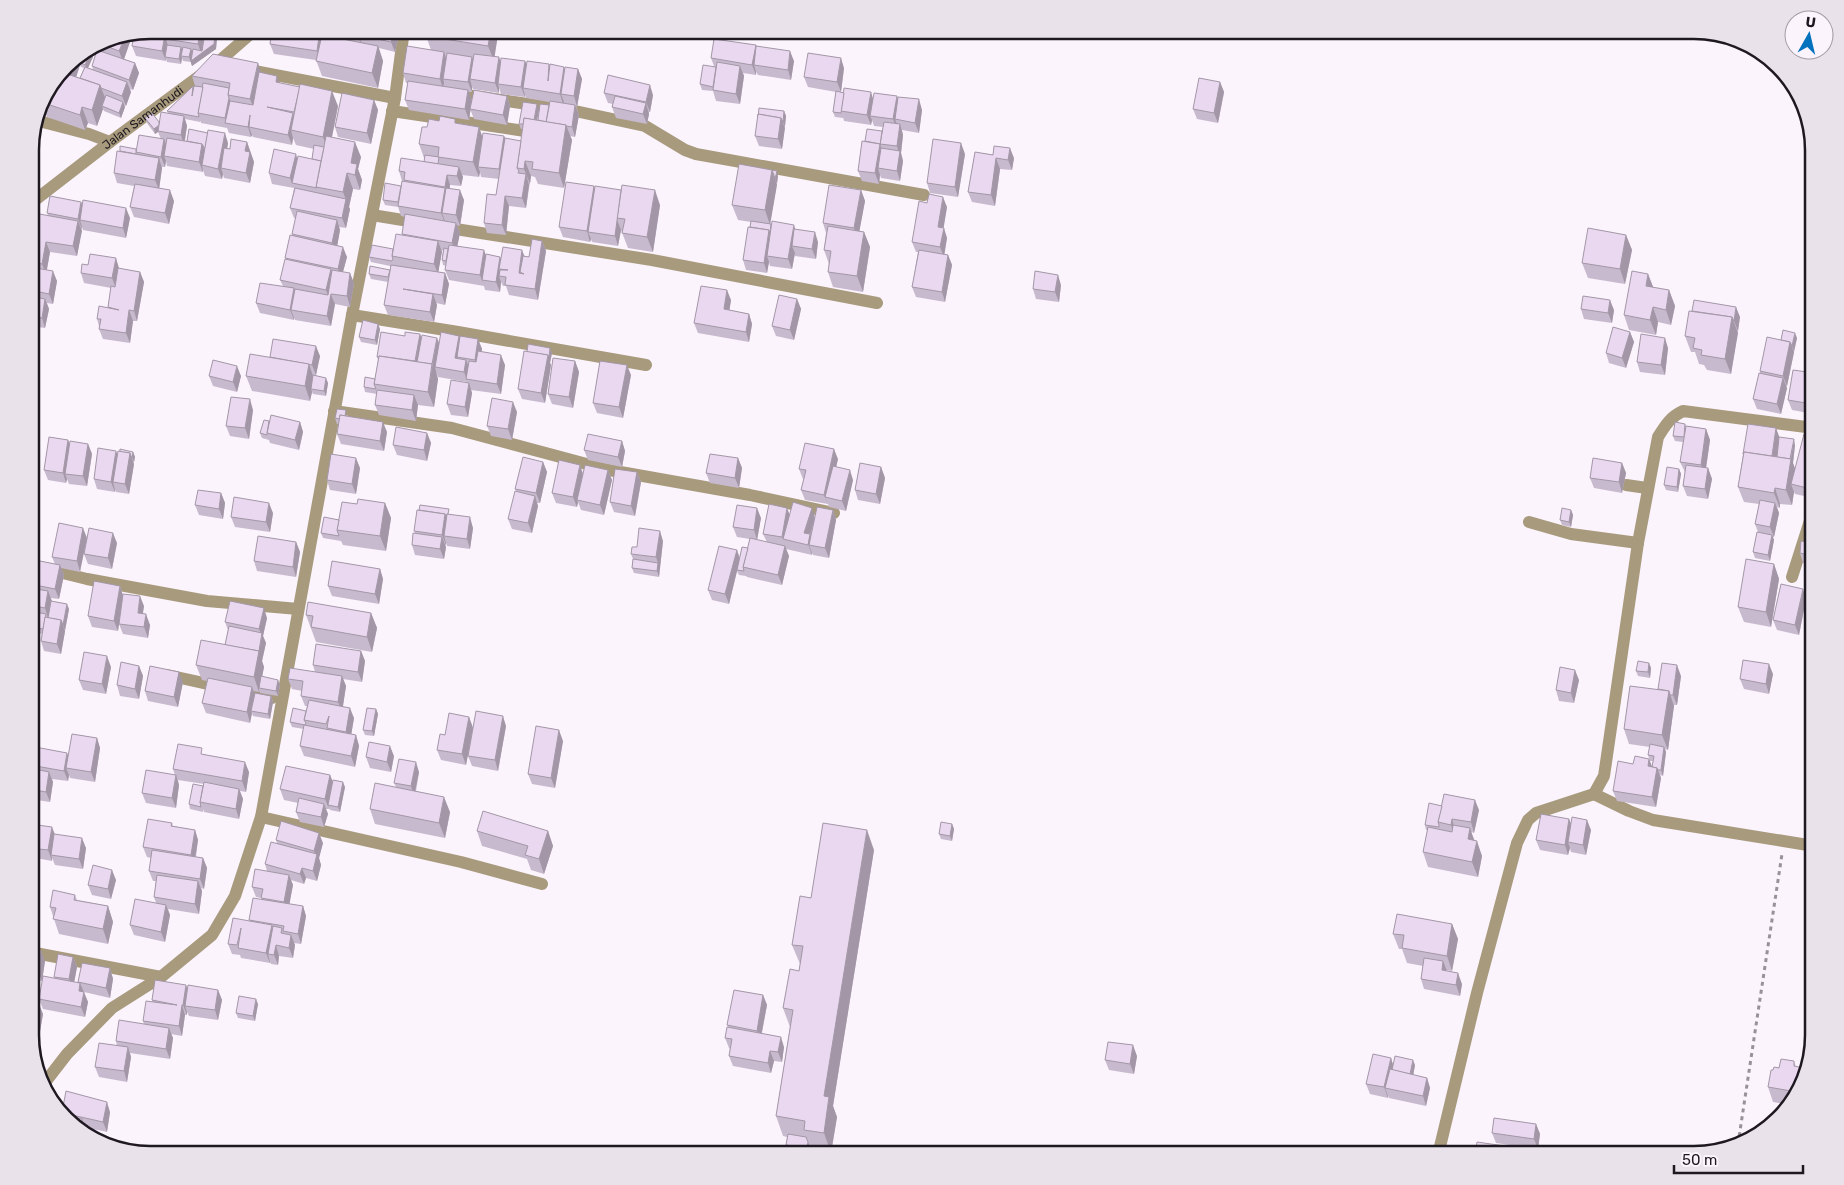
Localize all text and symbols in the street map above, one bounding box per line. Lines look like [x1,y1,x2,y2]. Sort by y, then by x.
north arrow [1784,10,1834,60]
text: U [1805,13,1817,32]
street label: Jalan Samanhudi [100,83,186,152]
scale bar [1674,1142,1803,1174]
text: 50 m [1682,1151,1717,1169]

